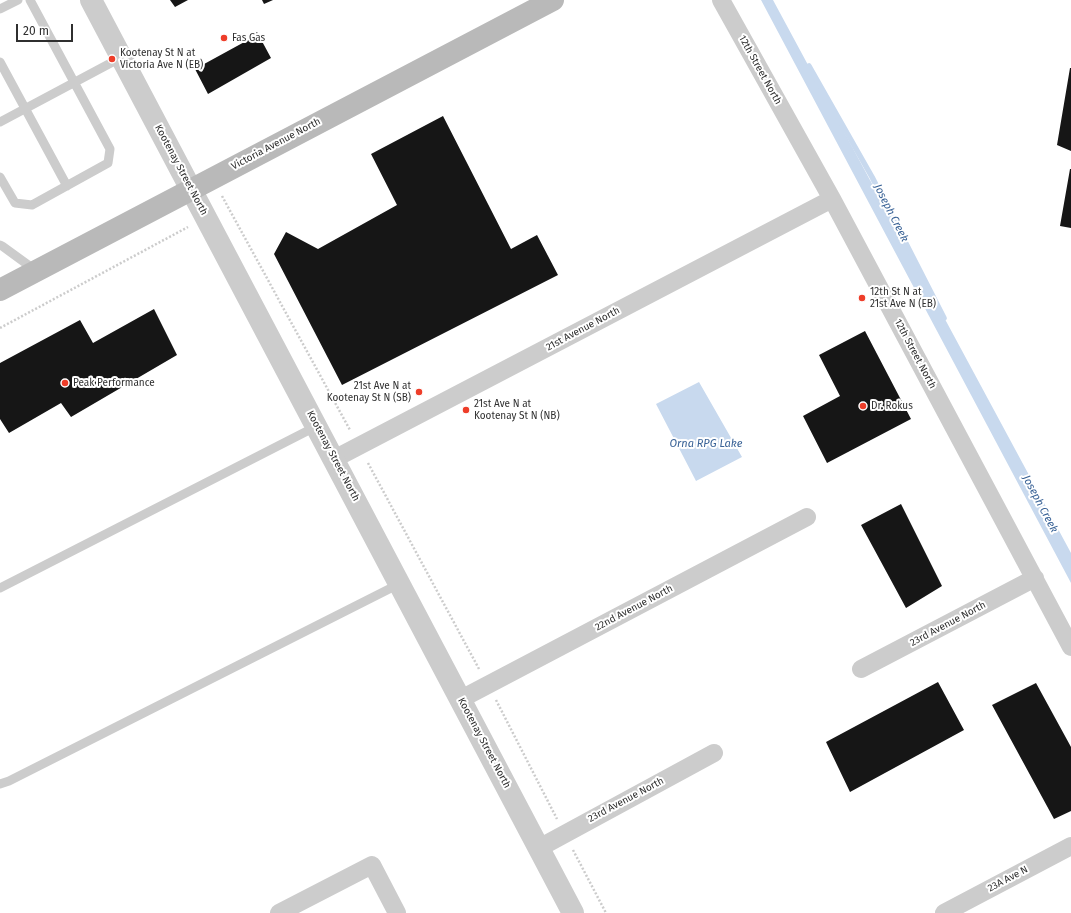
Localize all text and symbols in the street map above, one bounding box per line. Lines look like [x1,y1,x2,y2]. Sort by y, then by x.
scale bar [18,16,75,42]
text: 20 m [23,24,49,38]
place label: Fas Gas [232,32,265,44]
marker: Fas Gas [219,33,229,43]
street label: 12th Street North [736,33,784,107]
place label: Kootenay St N at Victoria Ave N (EB) [120,47,203,70]
marker: Kootenay St N at Victoria Ave N (EB) [107,54,117,64]
street label: Victoria Avenue North [229,115,323,173]
street label: Kootenay Street North [152,123,210,217]
water label: Joseph Creek [871,182,911,244]
place label: 12th St N at 21st Ave N (EB) [870,286,936,310]
marker: 12th St N at 21st Ave N (EB) [857,293,867,303]
street label: 21st Avenue North [544,305,622,353]
street label: 12th Street North [892,317,938,391]
place label: Peak Performance [73,377,155,389]
marker: Peak Performance [60,378,70,388]
place label: 21st Ave N at Kootenay St N (SB) [327,380,411,404]
marker: 21st Ave N at Kootenay St N (SB) [414,387,424,397]
place label: 21st Ave N at Kootenay St N (NB) [474,398,560,422]
place label: Dr. Rokus [871,400,913,412]
marker: Dr. Rokus [858,401,868,411]
marker: 21st Ave N at Kootenay St N (NB) [461,405,471,415]
street label: Kootenay Street North [304,409,362,503]
water label: Orna RPG Lake [670,437,742,451]
water label: Joseph Creek [1019,473,1061,535]
street label: 22nd Avenue North [593,582,675,634]
street label: 23rd Avenue North [908,599,988,649]
street label: Kootenay Street North [455,696,513,790]
street label: 23rd Avenue North [586,775,666,825]
street label: 23A Ave N [986,863,1030,895]

